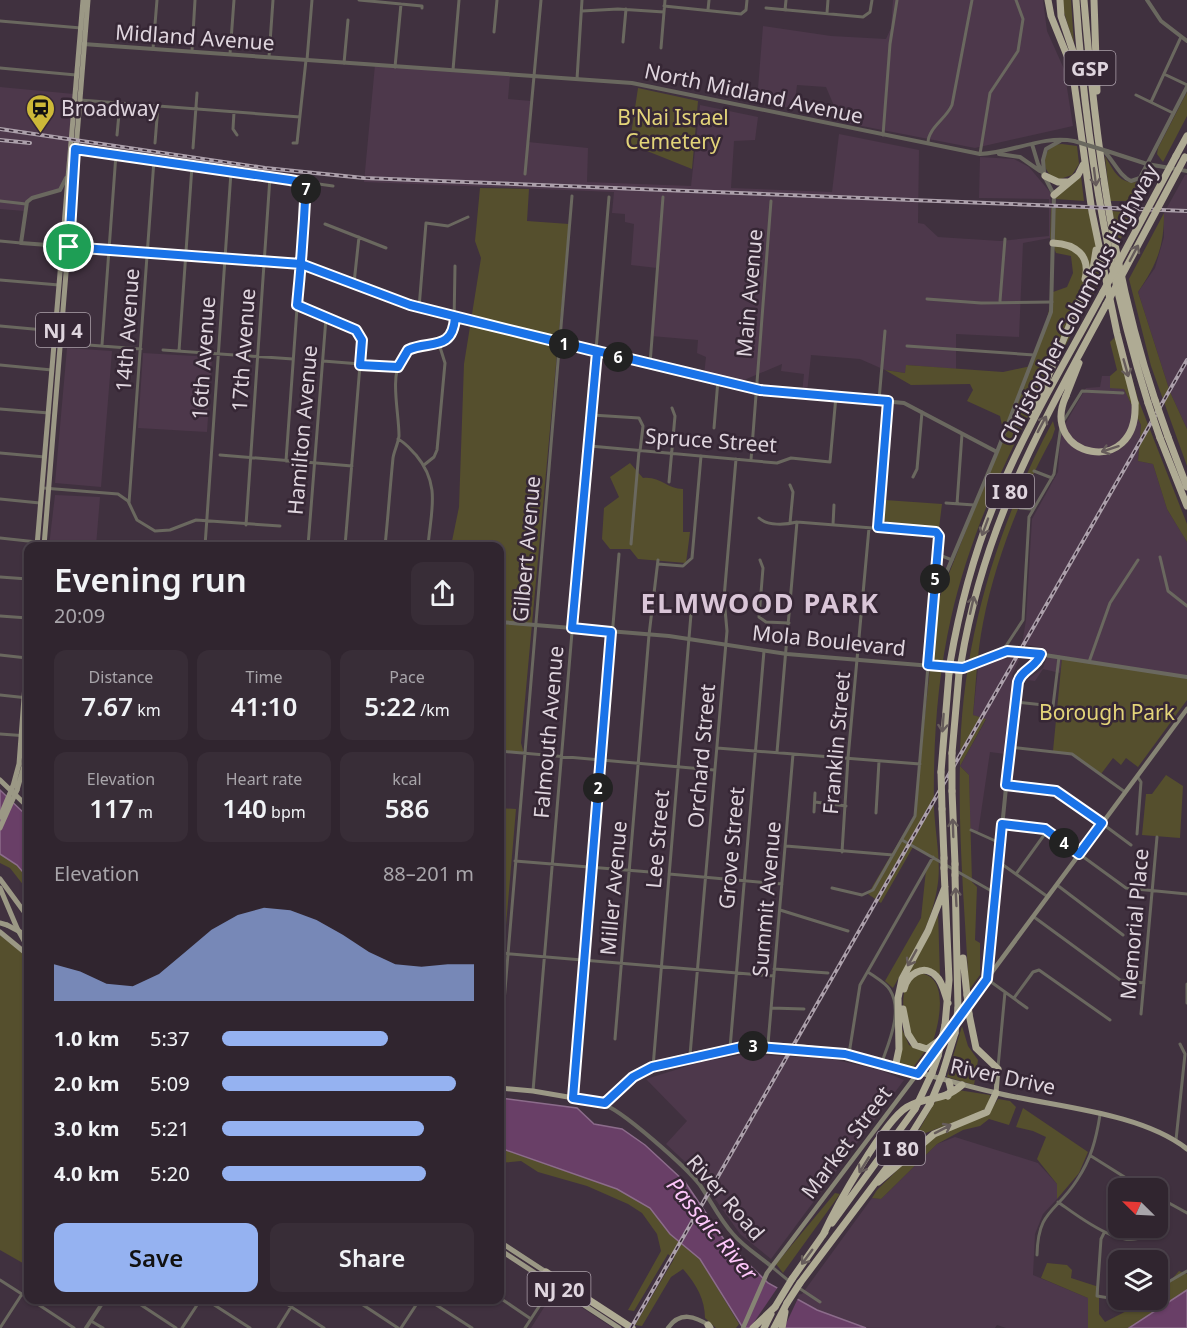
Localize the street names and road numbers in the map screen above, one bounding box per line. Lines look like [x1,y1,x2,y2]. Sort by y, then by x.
street label: Midland Avenue [114,17,276,57]
road number: GSP [1064,51,1116,85]
street label: North Midland Avenue [642,56,866,130]
street label: Christopher Columbus Highway [992,159,1164,449]
street label: Main Avenue [729,228,769,358]
street label: 14th Avenue [109,267,145,393]
street label: 17th Avenue [225,287,261,413]
street label: 16th Avenue [185,295,221,421]
road number: NJ 4 [36,313,90,347]
street label: Hamilton Avenue [281,344,323,516]
street label: Spruce Street [644,421,778,459]
road number: I 80 [986,474,1034,508]
street label: Gilbert Avenue [506,475,546,623]
street label: Mola Boulevard [751,618,907,662]
street label: Falmouth Avenue [527,645,569,819]
street label: Franklin Street [816,670,856,815]
street label: Orchard Street [681,682,721,829]
street label: Grove Street [712,785,750,910]
street label: Lee Street [639,788,675,889]
street label: Miller Avenue [593,820,633,956]
street label: Summit Avenue [745,820,787,978]
street label: Memorial Place [1113,847,1155,1001]
street label: River Drive [948,1051,1058,1101]
street label: Market Street [794,1080,898,1204]
road number: I 80 [877,1131,925,1165]
street label: River Road [681,1148,771,1246]
road number: NJ 20 [528,1272,590,1306]

